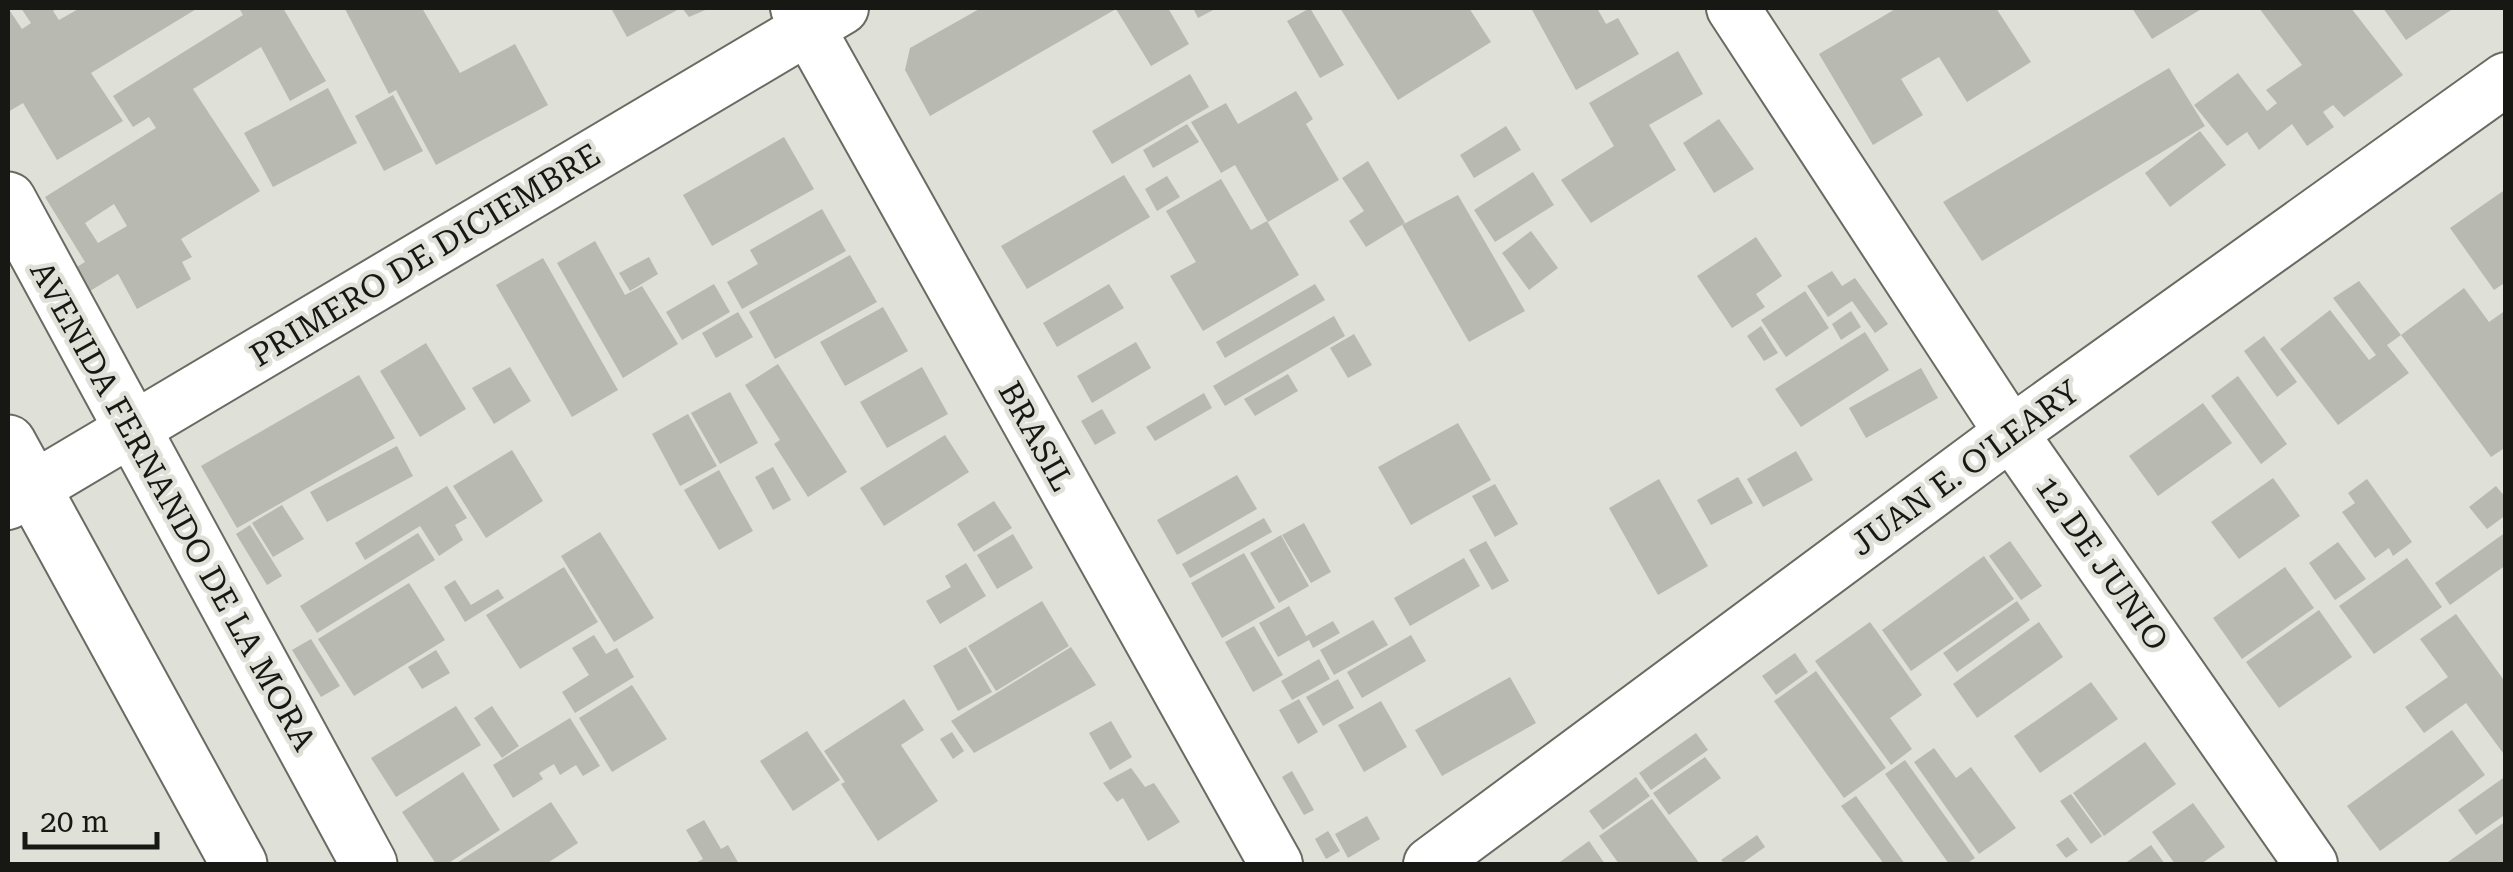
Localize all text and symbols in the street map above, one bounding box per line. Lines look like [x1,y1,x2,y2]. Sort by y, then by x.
street label: PRIMERO DE DICIEMBRE [243,135,607,375]
street label: AVENIDA FERNANDO DE LA MORA [22,255,324,758]
street label: JUAN E. O'LEARY [1843,372,2087,564]
street label: BRASIL [991,375,1081,497]
street label: 12 DE JUNIO [2028,468,2176,658]
scale bar [25,787,158,849]
text: 20 m [40,804,109,839]

